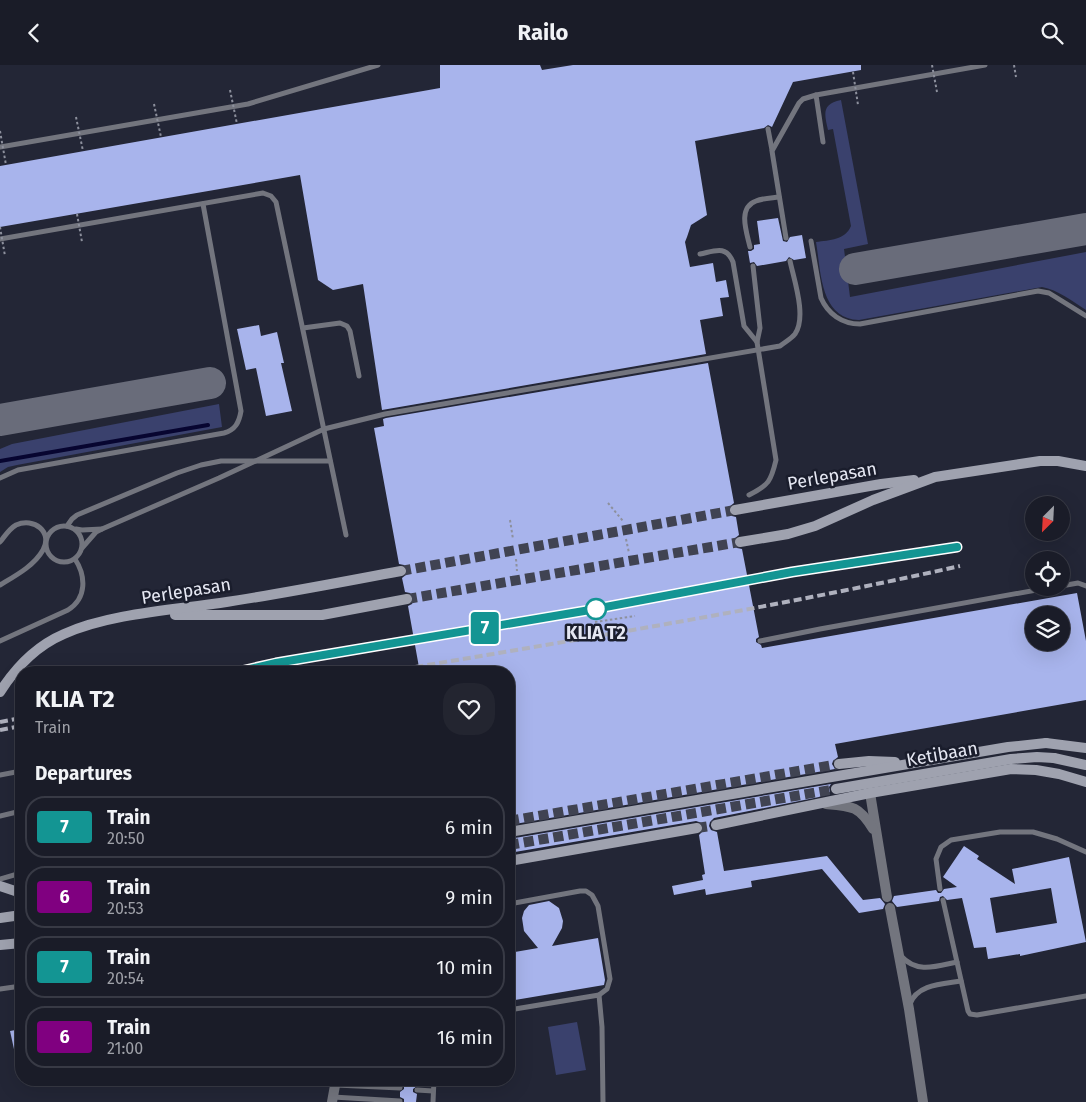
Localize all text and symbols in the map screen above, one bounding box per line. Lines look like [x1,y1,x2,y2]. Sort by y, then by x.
icon: back [20,19,48,47]
text: Railo [518,19,568,46]
icon: search [1038,19,1066,47]
street label: Perlepasan [786,457,878,495]
north arrow [1025,496,1070,541]
map controls [1025,496,1070,651]
button: locate [1025,551,1070,596]
street label: Perlepasan [140,573,232,609]
marker: KLIA T2 [585,598,607,620]
button: layers [1025,606,1070,651]
line badge: 7 [469,612,501,644]
text: 7 [481,617,489,639]
place label: KLIA T2 [566,622,626,644]
button: heart [443,683,495,735]
text: KLIA T2 [35,685,115,713]
text: Train [35,718,71,737]
street label: Ketibaan [904,737,980,771]
text: Departures [35,762,132,785]
text: Train [107,806,150,829]
text: 7 [60,816,69,838]
text: 6 min [445,816,493,839]
text: 20:50 [107,829,145,848]
text: Train [107,876,150,899]
text: 6 [59,886,70,908]
text: 9 min [445,886,493,909]
text: 20:53 [107,899,144,918]
text: Train [107,946,150,969]
text: 7 [60,956,69,978]
text: 10 min [436,956,493,979]
text: 20:54 [107,969,144,988]
text: Train [107,1016,150,1039]
text: 6 [59,1026,70,1048]
text: 16 min [437,1026,493,1049]
text: 21:00 [107,1039,143,1058]

